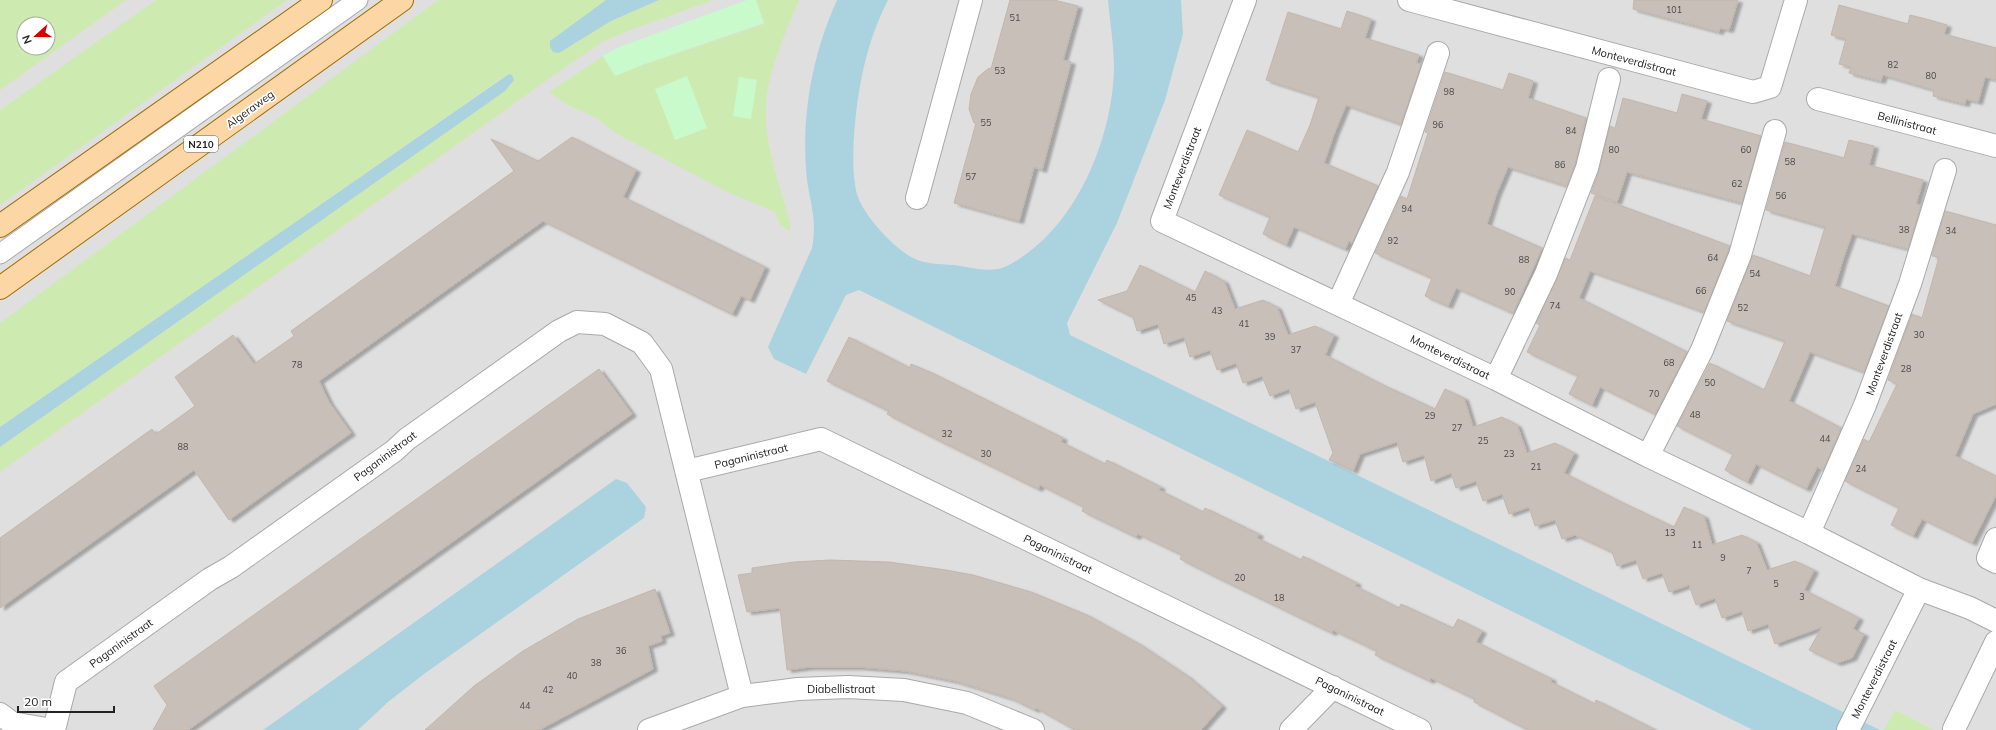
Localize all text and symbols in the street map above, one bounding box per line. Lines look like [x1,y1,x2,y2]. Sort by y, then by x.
house number: 101 [1666,4,1682,15]
house number: 51 [1010,12,1020,23]
north arrow [16,16,56,56]
text: N [19,33,35,46]
street label: Monteverdistraat [1590,43,1678,79]
house number: 82 [1888,59,1898,70]
house number: 53 [995,65,1005,76]
house number: 80 [1926,70,1936,81]
house number: 98 [1444,86,1454,97]
street label: Algeraweg [223,87,277,131]
street label: Bellinistraat [1876,108,1938,138]
house number: 55 [981,117,992,128]
house number: 96 [1433,119,1443,130]
street label: Monteverdistraat [1160,125,1204,211]
house number: 84 [1566,125,1577,136]
road number: N210 [184,136,218,152]
house number: 80 [1609,144,1619,155]
house number: 60 [1741,144,1751,155]
house number: 58 [1785,156,1795,167]
house number: 86 [1555,159,1565,170]
house number: 57 [966,171,976,182]
house number: 62 [1732,178,1742,189]
house number: 56 [1776,190,1786,201]
house number: 94 [1402,203,1413,214]
house number: 38 [1899,224,1909,235]
house number: 34 [1946,225,1957,236]
house number: 92 [1388,235,1398,246]
house number: 64 [1708,252,1719,263]
house number: 88 [1519,254,1529,265]
house number: 54 [1750,268,1761,279]
house number: 66 [1696,285,1706,296]
house number: 90 [1505,286,1515,297]
house number: 45 [1186,292,1197,303]
house number: 74 [1550,300,1561,311]
house number: 52 [1738,302,1748,313]
house number: 43 [1212,305,1222,316]
street label: Monteverdistraat [1863,311,1906,397]
house number: 41 [1239,318,1249,329]
house number: 30 [1914,329,1924,340]
house number: 39 [1265,331,1275,342]
street label: Monteverdistraat [1408,332,1492,382]
house number: 37 [1291,344,1301,355]
house number: 68 [1664,357,1674,368]
house number: 78 [292,359,302,370]
house number: 28 [1901,363,1911,374]
house number: 50 [1705,377,1715,388]
house number: 70 [1649,388,1659,399]
house number: 48 [1690,409,1700,420]
house number: 29 [1425,410,1435,421]
house number: 27 [1452,422,1462,433]
street label: Paganinistraat [351,428,419,484]
house number: 32 [942,428,952,439]
house number: 44 [1820,433,1831,444]
house number: 25 [1478,435,1489,446]
street label: Paganinistraat [713,440,789,472]
house number: 88 [178,441,188,452]
house number: 30 [981,448,991,459]
house number: 23 [1504,448,1514,459]
house number: 21 [1531,461,1541,472]
house number: 24 [1856,463,1867,474]
house number: 13 [1665,527,1675,538]
street label: Paganinistraat [1021,531,1095,577]
house number: 11 [1692,539,1702,550]
house number: 9 [1720,552,1726,563]
house number: 7 [1746,565,1752,576]
house number: 20 [1235,572,1245,583]
house number: 5 [1773,578,1779,589]
house number: 3 [1799,591,1805,602]
house number: 18 [1274,592,1284,603]
street label: Paganinistraat [87,615,156,671]
street label: Monteverdistraat [1848,637,1900,721]
house number: 36 [616,645,626,656]
house number: 38 [591,657,601,668]
house number: 40 [567,670,577,681]
street label: Paganinistraat [1313,673,1387,719]
street label: Diabellistraat [807,682,875,696]
house number: 42 [543,684,553,695]
scale bar [18,688,114,714]
text: 20 m [24,694,52,709]
house number: 44 [520,700,531,711]

